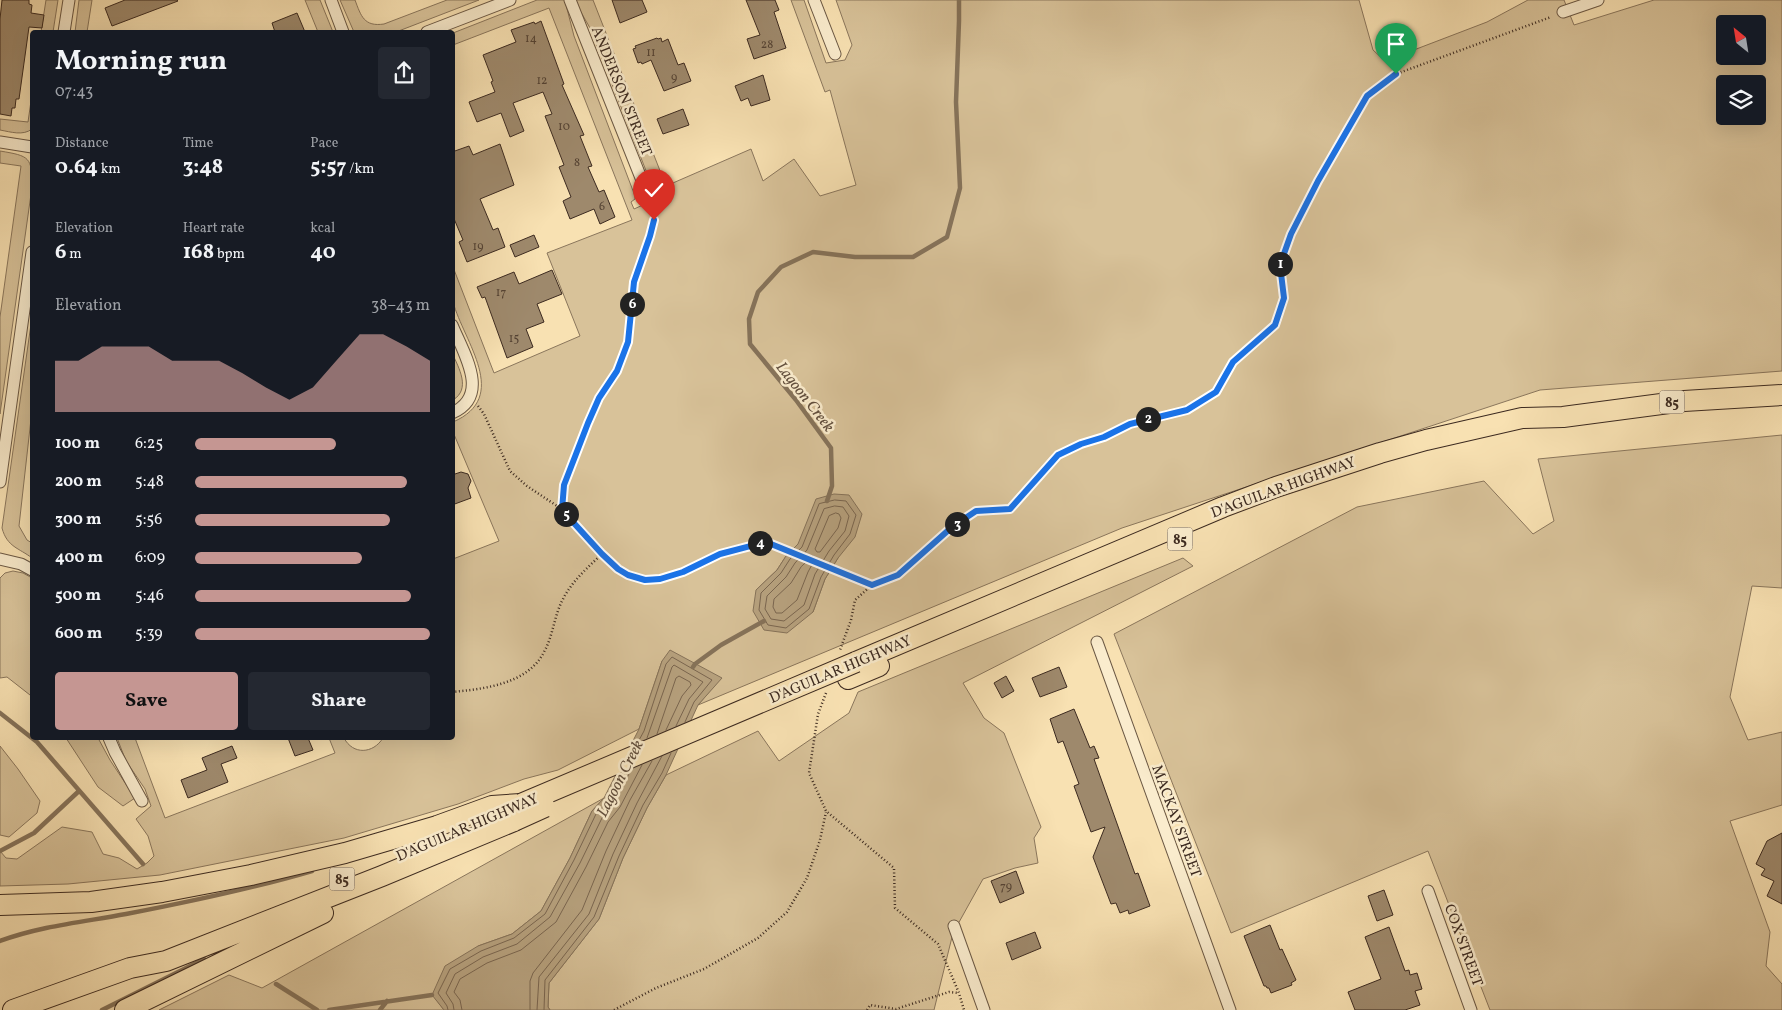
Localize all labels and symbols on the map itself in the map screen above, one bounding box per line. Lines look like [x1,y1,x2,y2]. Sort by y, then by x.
north arrow [1716,15,1766,65]
pin [1375,23,1417,74]
street label: ANDERSON STREET [585,24,656,160]
house number: 14 [525,31,537,47]
house number: 28 [761,37,773,53]
house number: 11 [646,45,656,61]
house number: 9 [671,70,677,86]
house number: 12 [536,73,548,89]
house number: 10 [558,119,570,135]
house number: 8 [574,155,580,171]
pin [633,169,675,220]
house number: 6 [599,199,605,215]
house number: 19 [473,239,483,255]
pin: 1 [1268,252,1292,276]
house number: 17 [496,285,506,301]
pin: 6 [620,292,644,316]
house number: 15 [509,331,519,347]
water label: Lagoon Creek [770,357,839,438]
road number: 85 [1660,391,1684,414]
pin: 2 [1136,406,1160,432]
street label: D'AGUILAR HIGHWAY [1208,452,1359,524]
pin: 5 [554,502,578,526]
pin: 3 [944,512,970,536]
road number: 85 [1168,528,1192,550]
pin: 4 [748,530,772,556]
street label: D'AGUILAR HIGHWAY [766,631,915,710]
water label: Lagoon Creek [592,736,650,821]
street label: MACKAY STREET [1145,762,1206,881]
street label: D'AGUILAR HIGHWAY [393,789,542,868]
road number: 85 [330,868,354,891]
house number: 79 [1000,879,1012,895]
street label: COX STREET [1438,901,1487,990]

